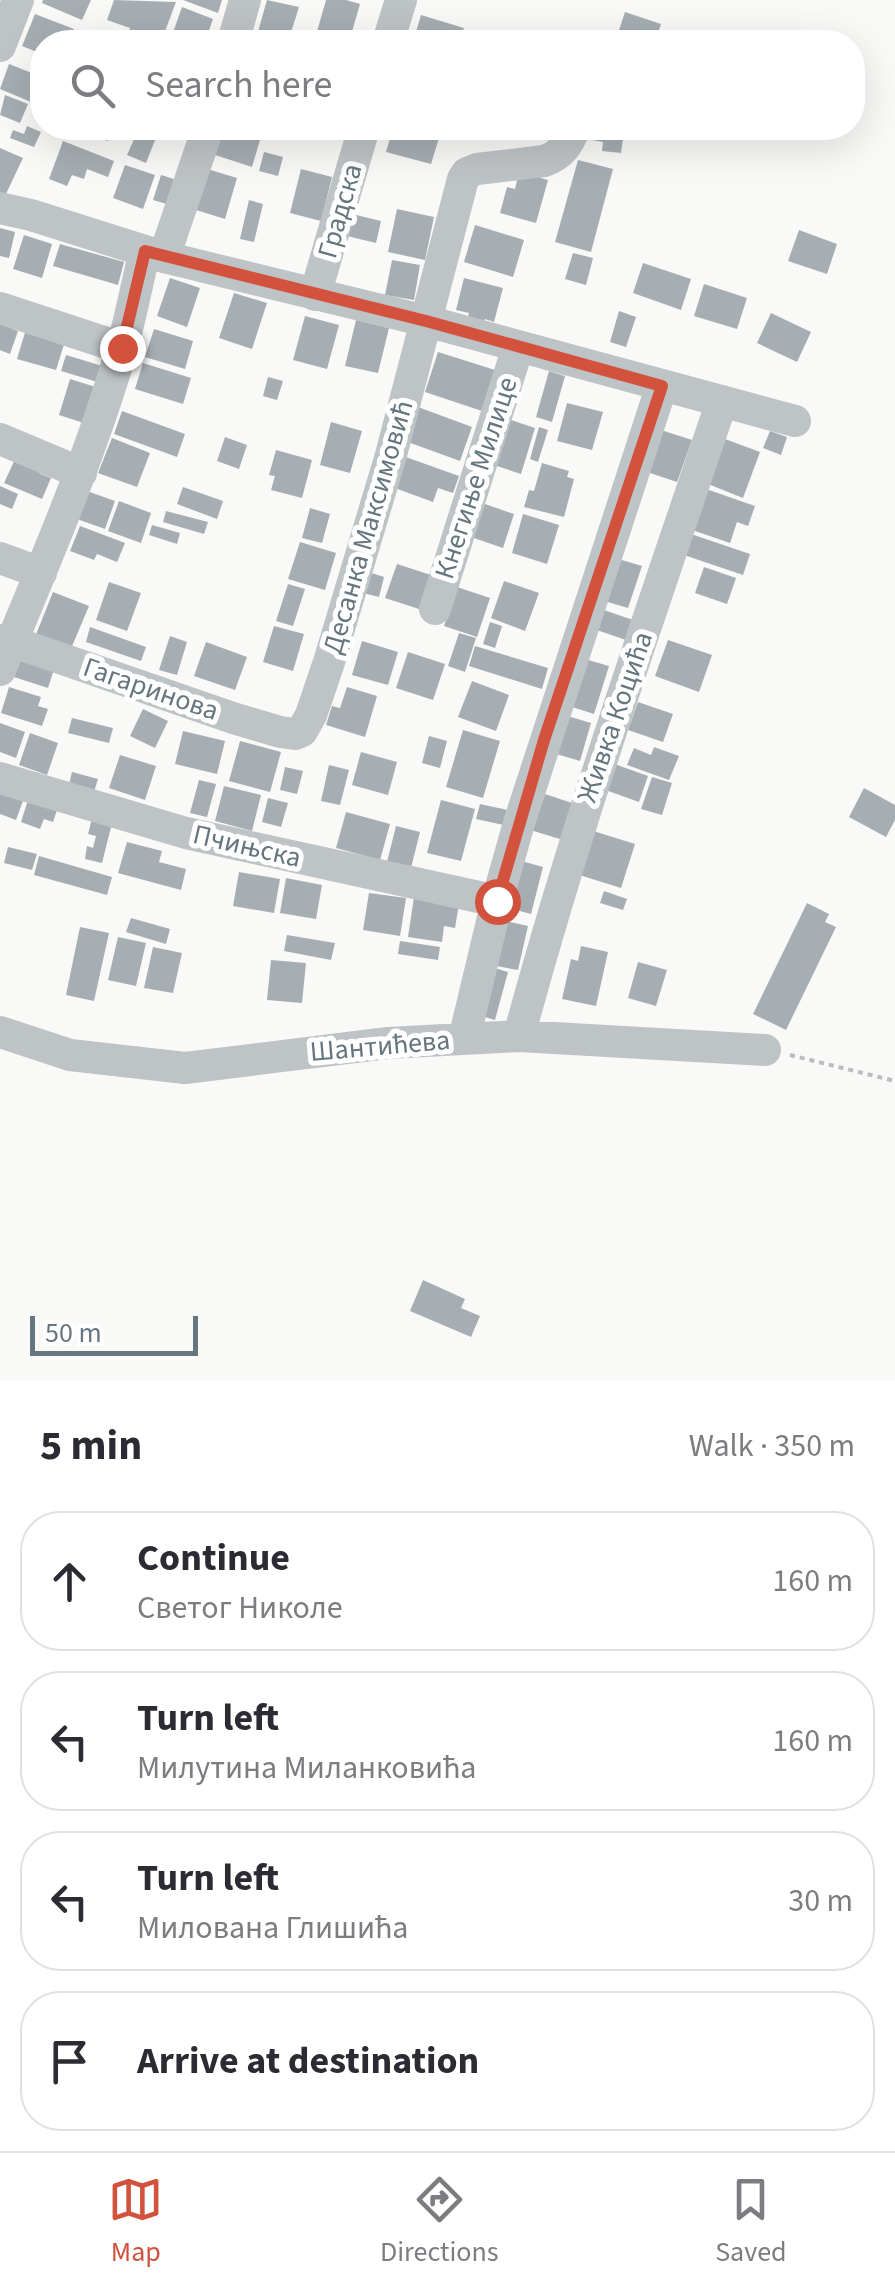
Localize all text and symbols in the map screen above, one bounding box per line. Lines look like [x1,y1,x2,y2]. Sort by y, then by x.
search box [30,30,865,140]
icon: search [65,58,120,113]
text: Search here [145,58,332,112]
street label: Градска [307,159,373,263]
route end [100,326,146,372]
street label: Кнегиње Милице [424,372,528,584]
street label: Десанка Максимовић [313,396,423,658]
street label: Живка Коцића [567,626,663,808]
street label: Гагаринова [78,647,224,731]
street label: Пчињска [189,814,305,878]
route start [475,879,521,925]
street label: Шантићева [308,1020,452,1072]
scale bar [30,1311,198,1356]
text: 50 m [45,1313,102,1353]
text: 5 min [40,1416,142,1476]
text: Walk · 350 m [689,1423,855,1469]
text: Continue [137,1531,290,1585]
icon: ahead [42,1554,97,1609]
text: 160 m [772,1558,853,1604]
text: Светог Николе [137,1585,343,1631]
text: Turn left [137,1691,279,1745]
icon: left [42,1714,97,1769]
text: 160 m [772,1718,853,1764]
text: Милутина Миланковића [137,1745,476,1791]
text: Turn left [137,1851,279,1905]
icon: left [42,1874,97,1929]
text: 30 m [788,1878,853,1924]
text: Милована Глишића [137,1905,408,1951]
icon: arrive [42,2034,97,2089]
text: Arrive at destination [137,2034,479,2088]
tab: Map [108,2172,163,2272]
tab: Directions [380,2172,499,2272]
tab: Saved [715,2172,787,2272]

